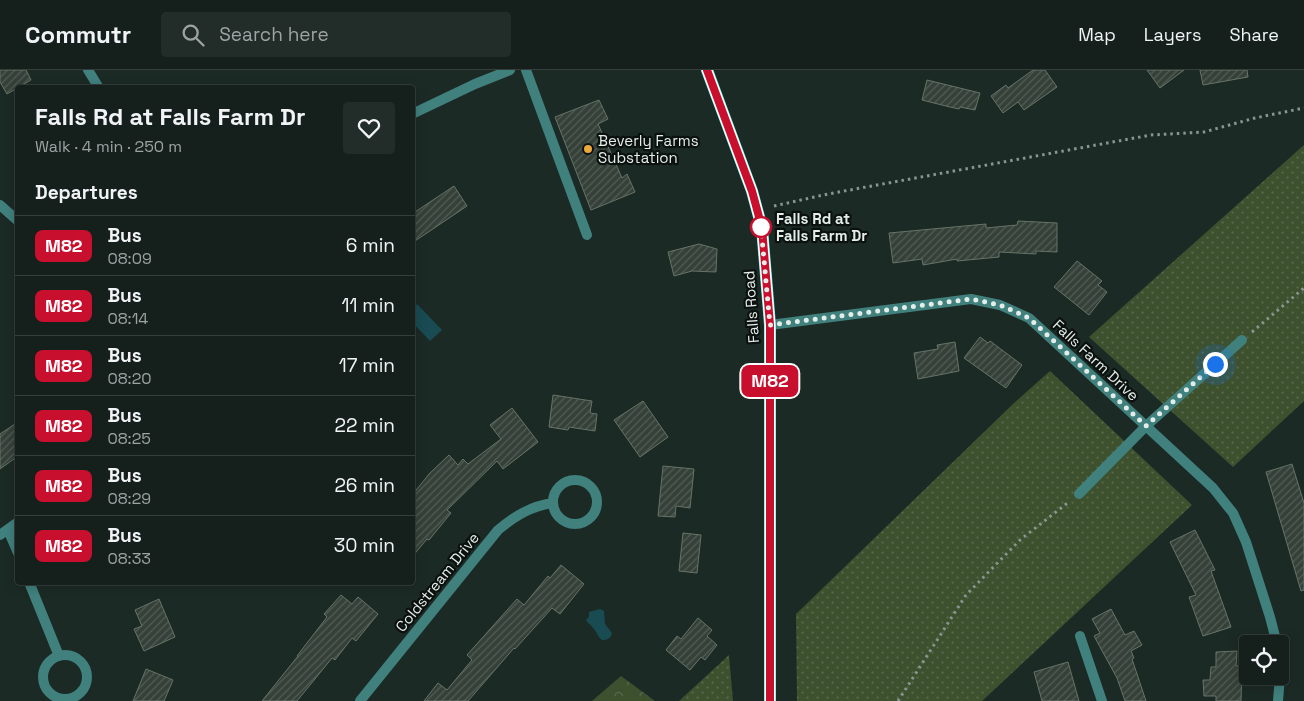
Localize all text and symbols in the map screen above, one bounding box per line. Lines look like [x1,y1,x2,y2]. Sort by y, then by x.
search box [161,12,511,57]
text: Commutr [25,19,131,50]
icon: search [179,21,207,49]
text: Search here [219,22,329,47]
text: Map [1078,23,1116,46]
text: Layers [1144,23,1201,46]
text: Share [1229,23,1279,46]
text: Falls Rd at Falls Farm Dr [35,101,306,132]
button: heart [343,102,395,154]
place label: Beverly Farms Substation [598,131,699,167]
text: Walk · 4 min · 250 m [35,136,182,157]
marker: Beverly Farms Substation [582,143,594,155]
text: Departures [35,180,138,205]
place label: Falls Rd at Falls Farm Dr [776,209,867,245]
marker: Falls Rd at Falls Farm Dr [750,216,772,238]
text: Bus [107,223,142,248]
text: 6 min [346,233,395,258]
text: M82 [45,234,82,257]
text: 08:09 [107,248,152,269]
street label: Falls Road [739,270,763,344]
text: Bus [107,283,142,308]
text: 11 min [342,293,395,318]
text: M82 [45,294,82,317]
text: 08:14 [107,308,148,329]
street label: Falls Farm Drive [1049,315,1143,405]
text: Bus [107,343,142,368]
your location [1203,352,1228,377]
text: 17 min [339,353,395,378]
text: M82 [45,354,82,377]
line badge: M82 [741,365,799,397]
text: 08:20 [107,368,152,389]
text: M82 [751,369,789,392]
text: Bus [107,403,142,428]
text: 22 min [335,413,395,438]
text: M82 [45,414,82,437]
text: 08:25 [107,428,151,449]
text: Bus [107,463,142,488]
text: 26 min [334,473,395,498]
text: M82 [45,474,82,497]
text: 08:29 [107,488,151,509]
text: Bus [107,523,142,548]
street label: Coldstream Drive [391,528,483,636]
text: 30 min [334,533,395,558]
text: M82 [45,534,82,557]
text: 08:33 [107,548,151,569]
map controls [1239,635,1289,685]
button: locate [1239,635,1289,685]

